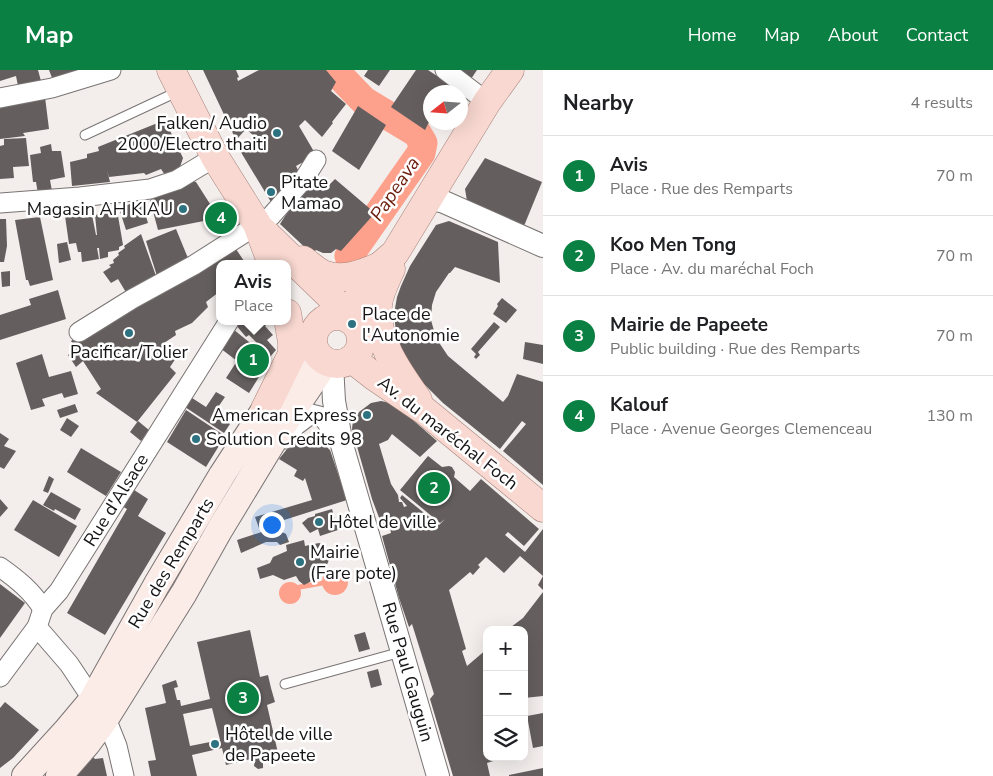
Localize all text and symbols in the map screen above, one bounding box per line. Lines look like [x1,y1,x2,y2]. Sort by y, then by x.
text: Map [25,19,73,51]
text: Home [688,23,736,47]
text: Map [764,23,800,47]
text: About [828,23,878,47]
text: Contact [906,23,968,47]
north arrow [423,85,468,130]
text: Nearby [563,89,633,117]
text: 4 results [911,92,973,114]
place label: Falken/ Audio 2000/Electro thaiti [117,111,267,156]
marker: Falken/ Audio 2000/Electro thaiti [271,127,283,139]
water label: Papeava [364,152,426,226]
text: Avis [610,152,648,178]
text: 1 [574,165,584,187]
text: 70 m [936,165,973,187]
place label: Pitate Mamao [281,170,341,215]
text: Place · Rue des Remparts [610,178,793,200]
marker: Pitate Mamao [265,186,277,198]
place label: Magasin AH KIAU [27,197,173,221]
pin: 4 [205,199,237,237]
marker: Magasin AH KIAU [177,203,189,215]
text: Koo Men Tong [610,232,736,258]
text: 2 [574,245,584,267]
text: 70 m [936,245,973,267]
text: Place · Av. du maréchal Foch [610,258,814,280]
popup [216,260,291,325]
text: Avis [234,269,272,295]
text: Place [234,295,273,317]
place label: Place de l'Autonomie [362,302,459,347]
text: Mairie de Papeete [610,312,768,338]
marker: Place de l'Autonomie [346,318,358,330]
text: 3 [574,325,584,347]
text: 70 m [936,325,973,347]
marker: Pacificar/Tolier [123,327,135,339]
text: Public building · Rue des Remparts [610,338,860,360]
place label: Pacificar/Tolier [70,340,189,364]
pin: 1 [237,341,269,379]
street label: Av. du maréchal Foch [373,371,523,495]
text: Kalouf [610,392,668,418]
place label: American Express [212,403,357,427]
text: 4 [574,405,584,427]
text: 130 m [926,405,973,427]
marker: American Express [361,409,373,421]
text: Place · Avenue Georges Clemenceau [610,418,872,440]
place label: Solution Credits 98 [206,427,362,451]
marker: Solution Credits 98 [190,433,202,445]
street label: Rue d'Alsace [78,449,154,551]
pin: 2 [418,469,450,507]
street label: Rue des Remparts [122,493,220,633]
place label: Hôtel de ville [329,510,437,534]
your location [259,512,285,538]
marker: Hôtel de ville [313,516,325,528]
place label: Mairie (Fare pote) [310,540,397,585]
marker: Mairie (Fare pote) [294,556,306,568]
street label: Rue Paul Gauguin [377,599,439,745]
map controls [483,626,528,761]
button: + [483,626,528,671]
button: − [483,671,528,716]
pin: 3 [227,679,259,717]
button: layers [483,716,528,761]
place label: Hôtel de ville de Papeete [225,722,333,767]
marker: Hôtel de ville de Papeete [209,738,221,750]

